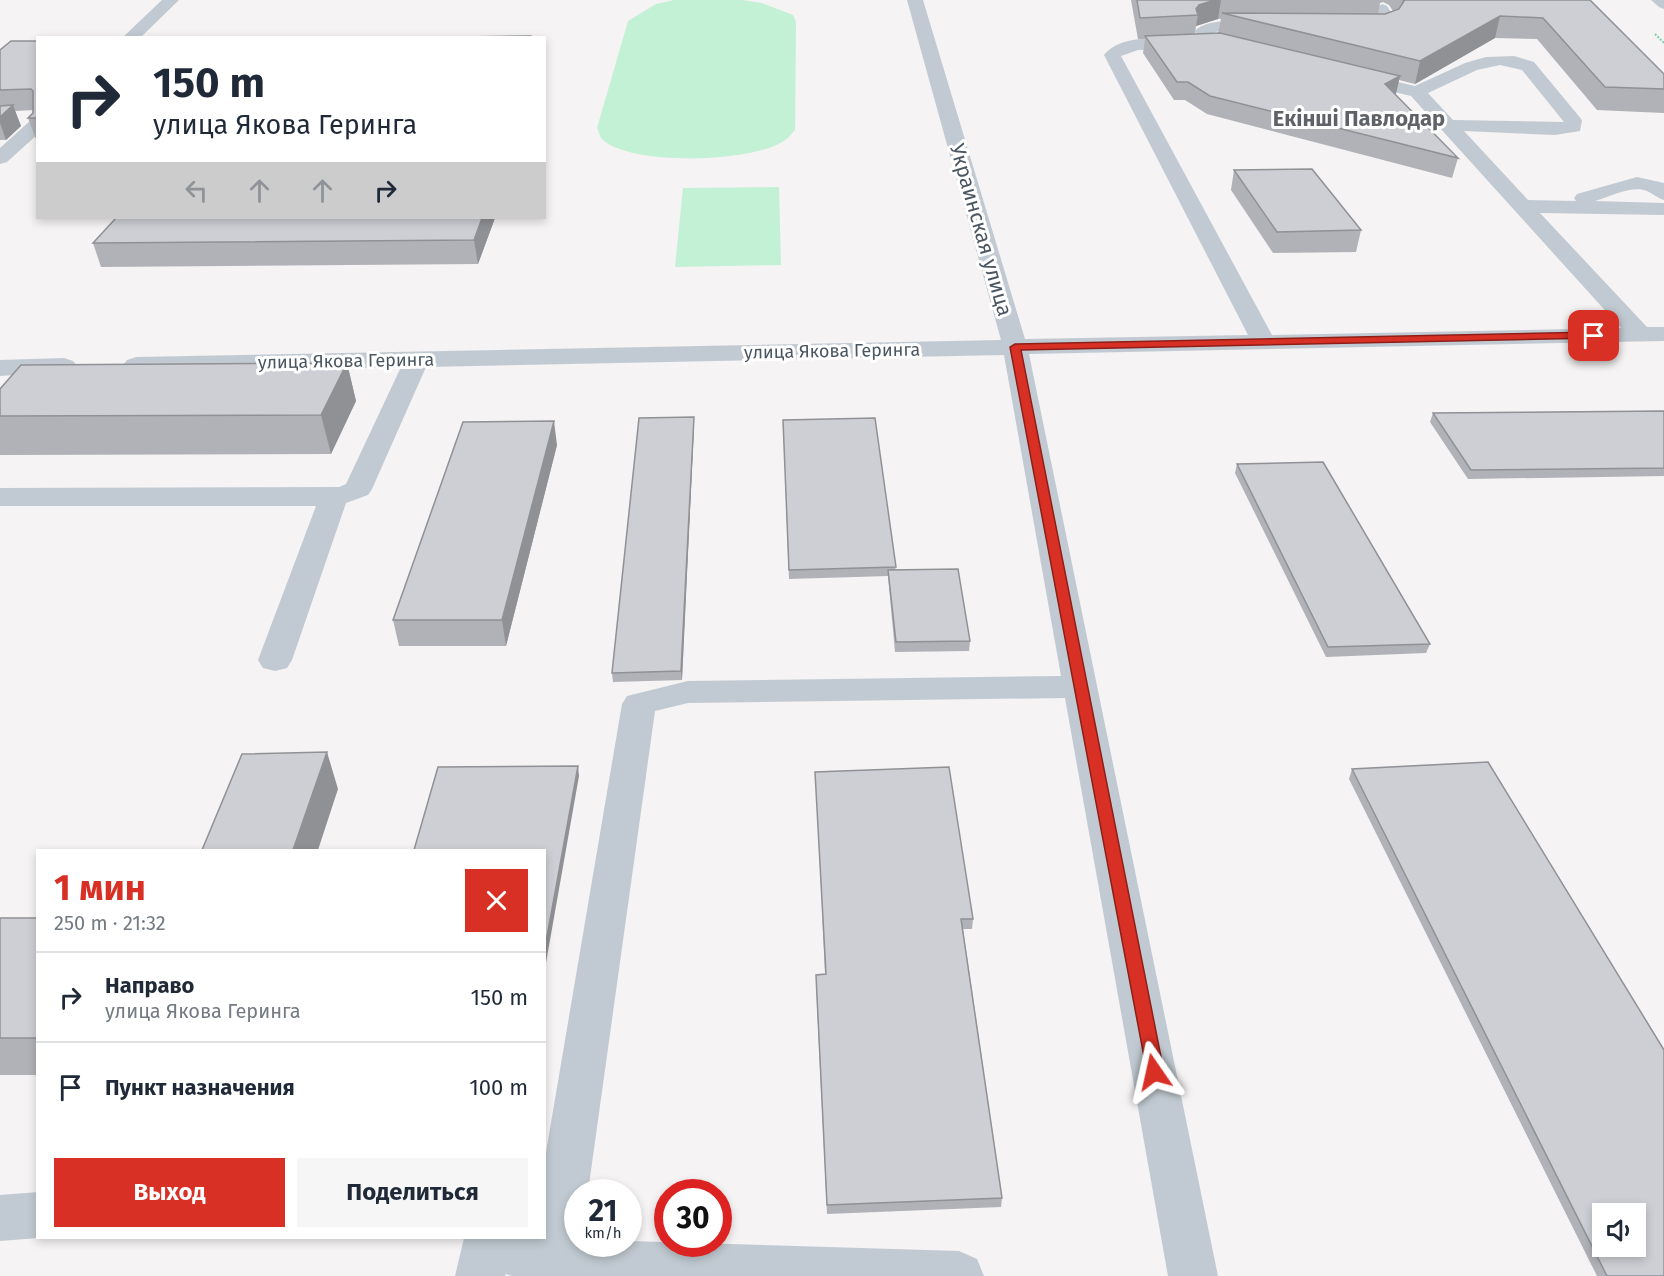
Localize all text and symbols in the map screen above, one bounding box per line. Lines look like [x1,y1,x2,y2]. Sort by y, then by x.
text: 150 m [153,58,265,108]
icon: right [54,60,132,138]
district label: Екінші Павлодар [1273,105,1445,132]
text: улица Якова Геринга [153,109,417,141]
street label: Украинская улица [944,141,1018,319]
icon: left [180,174,213,207]
icon: ahead [243,174,276,207]
icon: ahead [306,174,339,207]
icon: right [369,174,402,207]
pin [1568,310,1619,361]
icon: arrive [1577,319,1610,352]
street label: улица Якова Геринга [744,338,920,364]
street label: улица Якова Геринга [258,348,434,374]
text: 1 мин [54,866,146,910]
button: close [465,869,528,932]
text: 250 m · 21:32 [54,911,166,935]
text: Направо [105,972,194,999]
icon: right [54,981,87,1014]
text: 150 m [470,984,528,1011]
text: улица Якова Геринга [105,999,301,1023]
position arrow [1122,1040,1186,1104]
icon: arrive [54,1071,87,1104]
text: Пункт назначения [105,1074,295,1101]
text: 100 m [469,1074,528,1101]
button: Выход [54,1158,285,1227]
button: Поделиться [297,1158,528,1227]
speed limit sign: 30 [654,1179,732,1257]
text: 21 [589,1193,617,1229]
map controls [1592,1203,1646,1257]
button: sound [1592,1203,1646,1257]
text: km/h [584,1224,622,1242]

